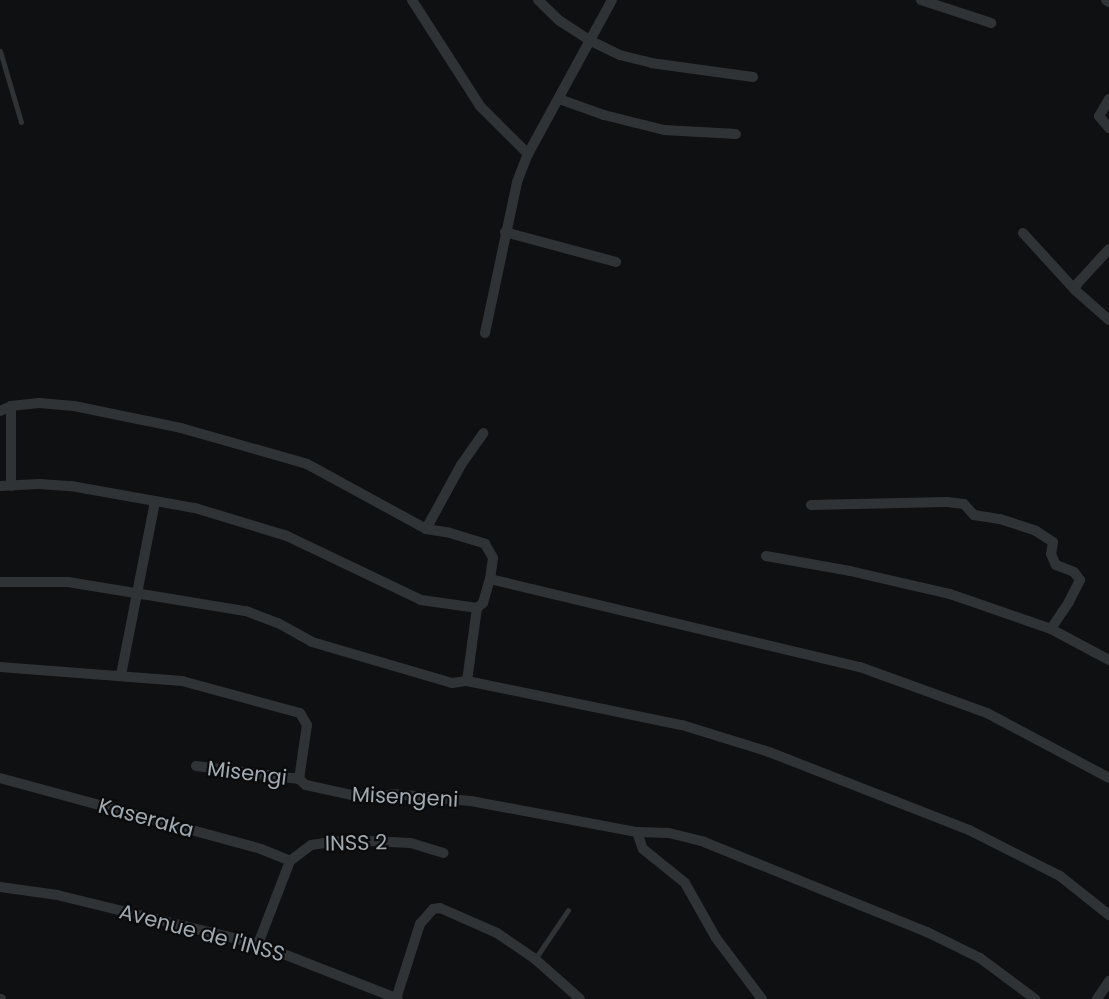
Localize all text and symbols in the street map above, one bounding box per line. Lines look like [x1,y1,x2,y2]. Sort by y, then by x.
street label: Misengi [206,756,288,790]
street label: Misengeni [351,782,459,812]
street label: Kaseraka [96,793,196,843]
street label: INSS 2 [325,830,387,856]
street label: Avenue de l'INSS [116,899,288,967]

